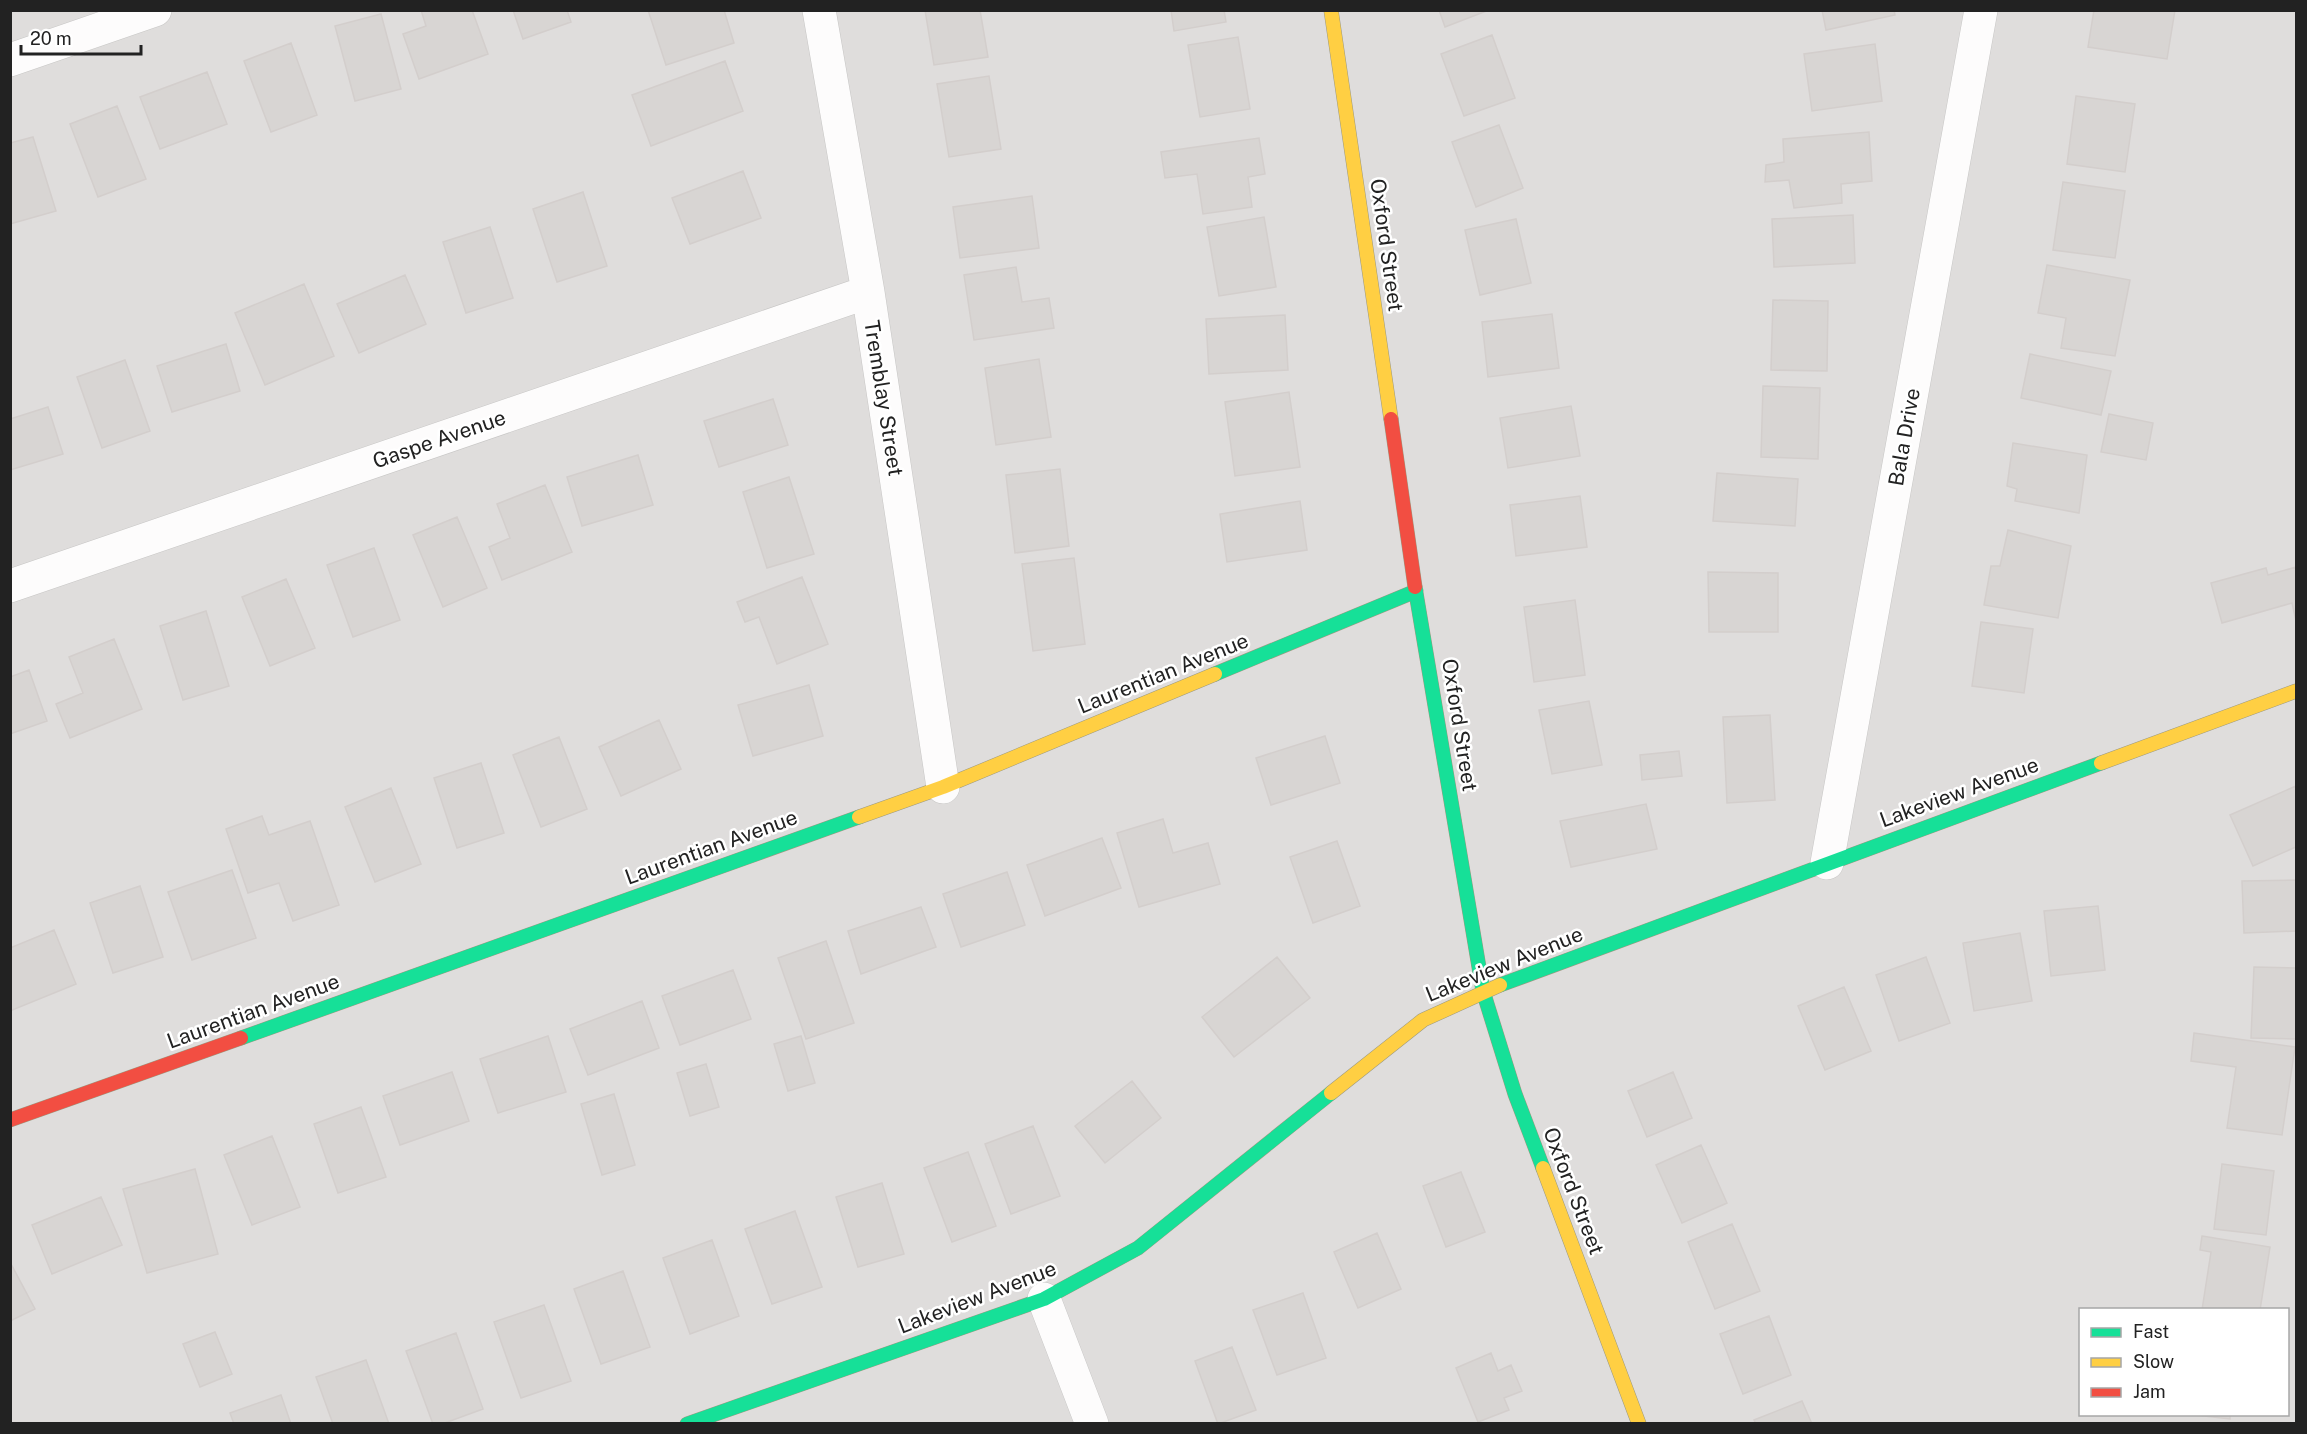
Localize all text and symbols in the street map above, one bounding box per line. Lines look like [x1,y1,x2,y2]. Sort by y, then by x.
scale bar [21,18,141,56]
text: 20 m [30,28,72,49]
street label: Oxford Street [1365,177,1409,313]
street label: Tremblay Street [859,318,909,478]
street label: Bala Drive [1883,386,1925,488]
street label: Gaspe Avenue [369,405,509,473]
street label: Laurentian Avenue [1074,627,1252,719]
street label: Oxford Street [1437,657,1483,793]
street label: Lakeview Avenue [1876,752,2042,832]
street label: Laurentian Avenue [621,804,801,890]
street label: Lakeview Avenue [1422,921,1586,1007]
street label: Laurentian Avenue [163,968,343,1054]
street label: Oxford Street [1538,1124,1610,1258]
street label: Lakeview Avenue [894,1255,1060,1339]
legend [2079,1308,2289,1416]
text: Fast [2133,1321,2169,1342]
text: Slow [2133,1351,2174,1372]
text: Jam [2133,1381,2166,1402]

